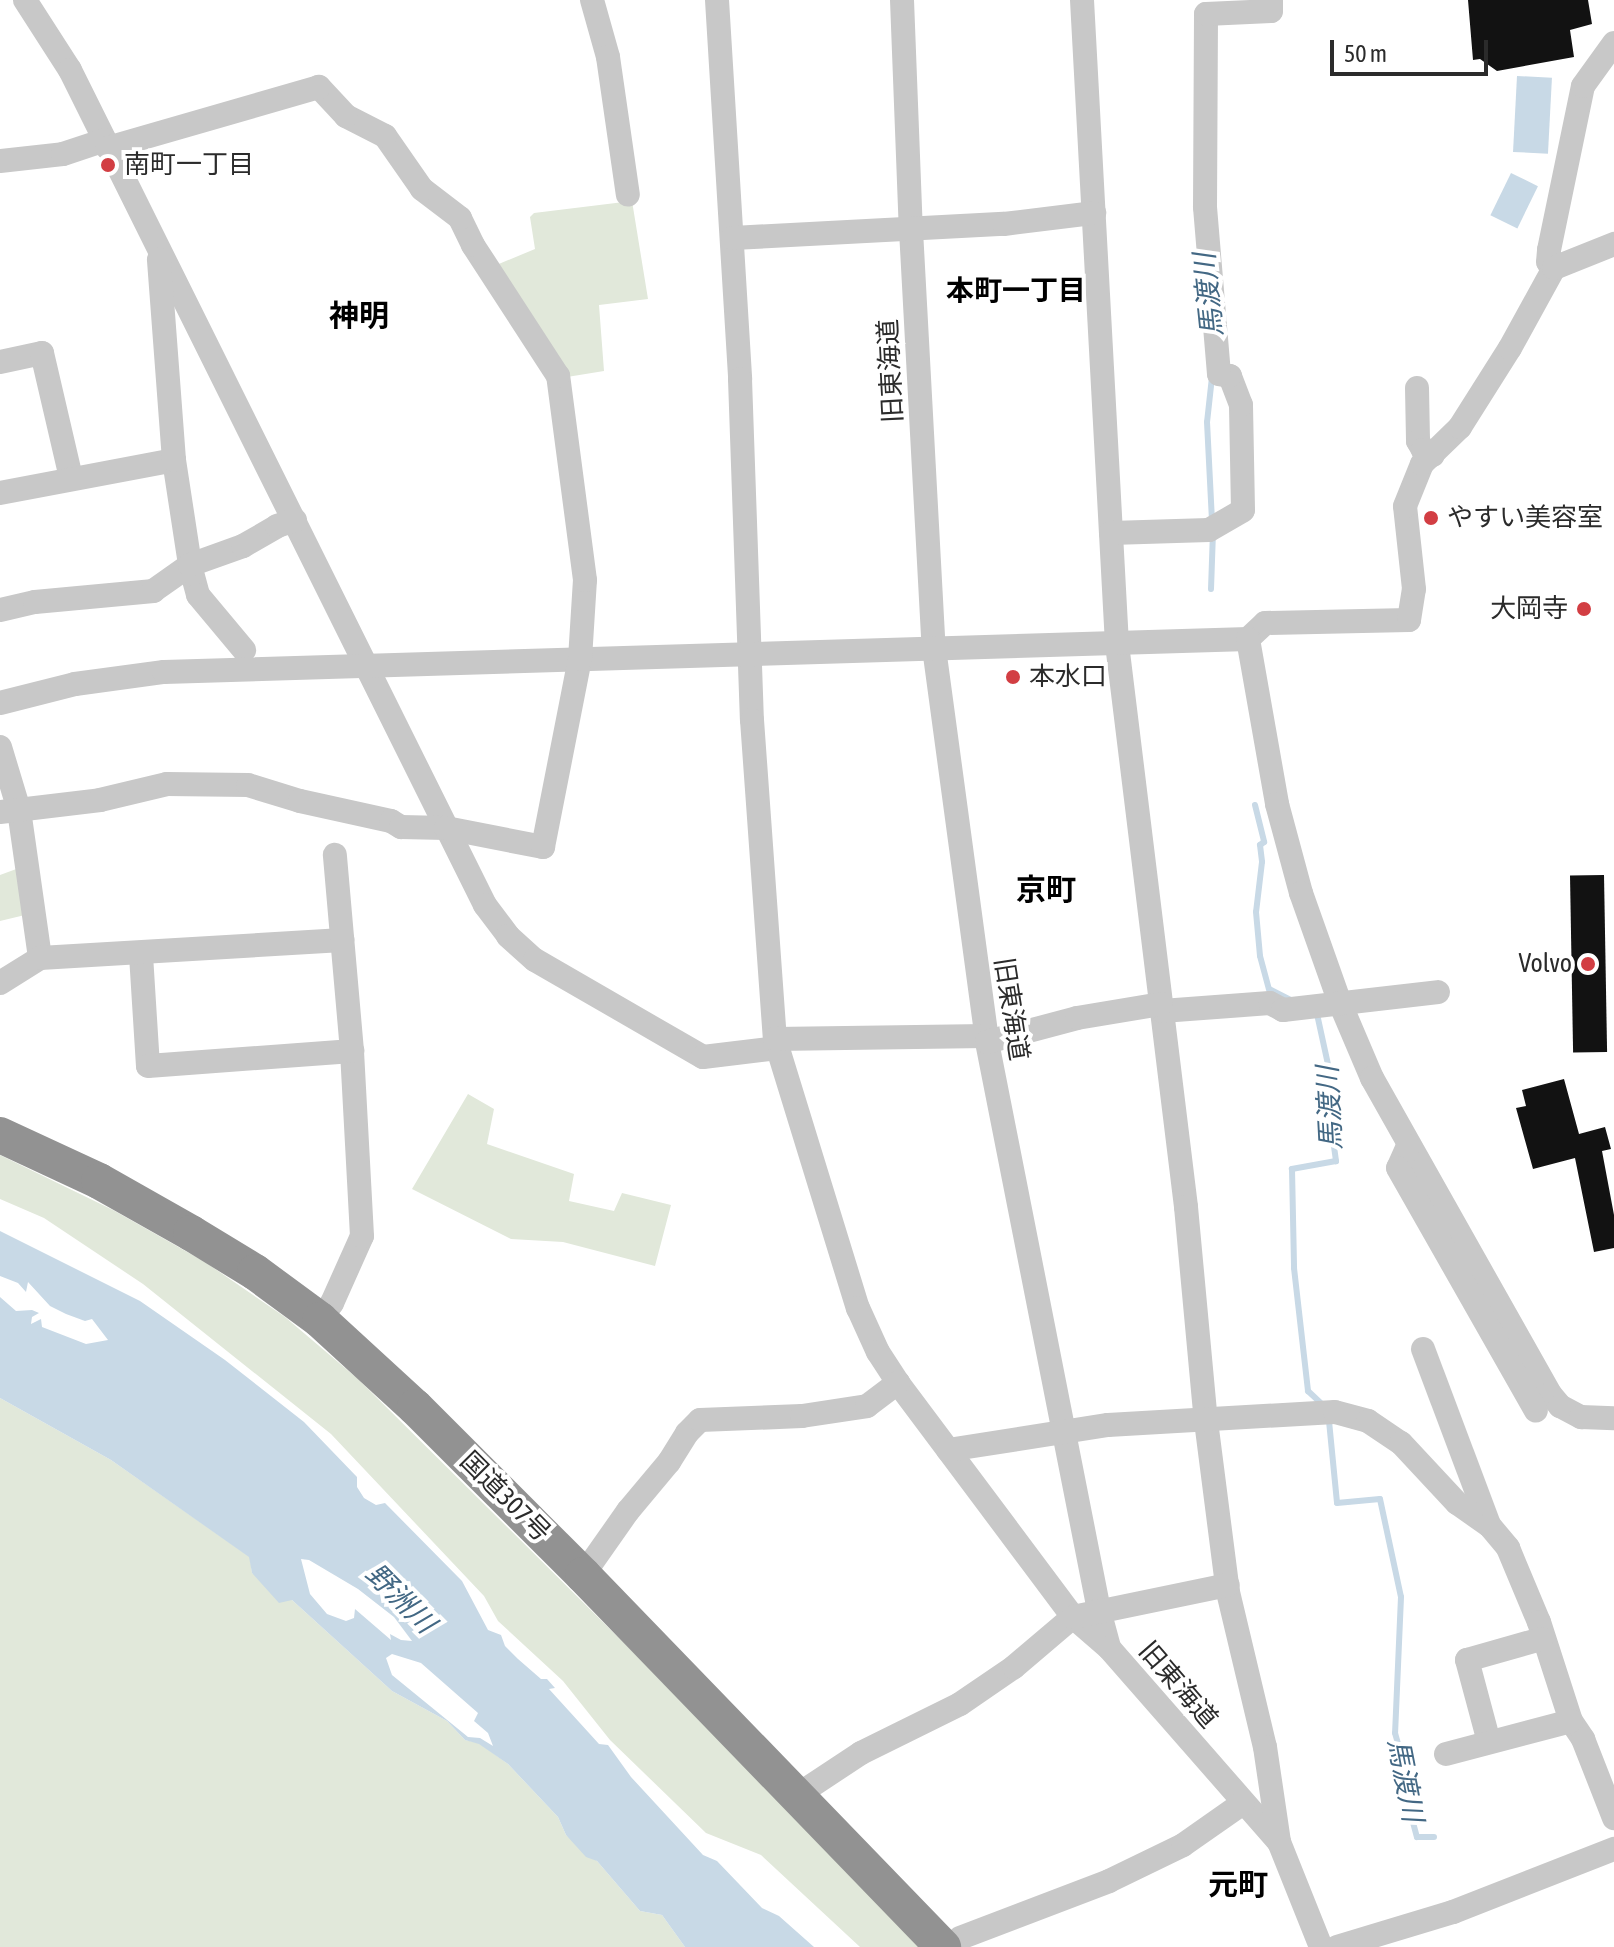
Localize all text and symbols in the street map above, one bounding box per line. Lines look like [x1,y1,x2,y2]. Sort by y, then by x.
scale bar [1334,24,1492,74]
text: 50 m [1344,40,1387,67]
place label: 南町一丁目 [124,149,254,181]
marker: 南町一丁目 [99,156,117,174]
water label: 馬渡川 [1187,251,1229,339]
district label: 本町一丁目 [946,273,1086,307]
district label: 神明 [329,297,389,333]
street label: 旧東海道 [873,318,909,424]
place label: やすい美容室 [1447,502,1603,534]
marker: やすい美容室 [1422,509,1440,527]
place label: 大岡寺 [1490,593,1568,625]
marker: 大岡寺 [1575,600,1593,618]
place label: 本水口 [1029,661,1107,693]
marker: 本水口 [1004,668,1022,686]
district label: 京町 [1016,871,1076,907]
place label: Volvo [1519,948,1572,980]
street label: 旧東海道 [987,955,1035,1063]
marker: Volvo [1579,955,1597,973]
water label: 馬渡川 [1310,1065,1348,1151]
street label: 国道307号 [453,1445,557,1549]
water label: 野洲川 [359,1556,443,1640]
street label: 旧東海道 [1132,1636,1224,1734]
water label: 馬渡川 [1381,1736,1431,1824]
district label: 元町 [1208,1866,1268,1902]

